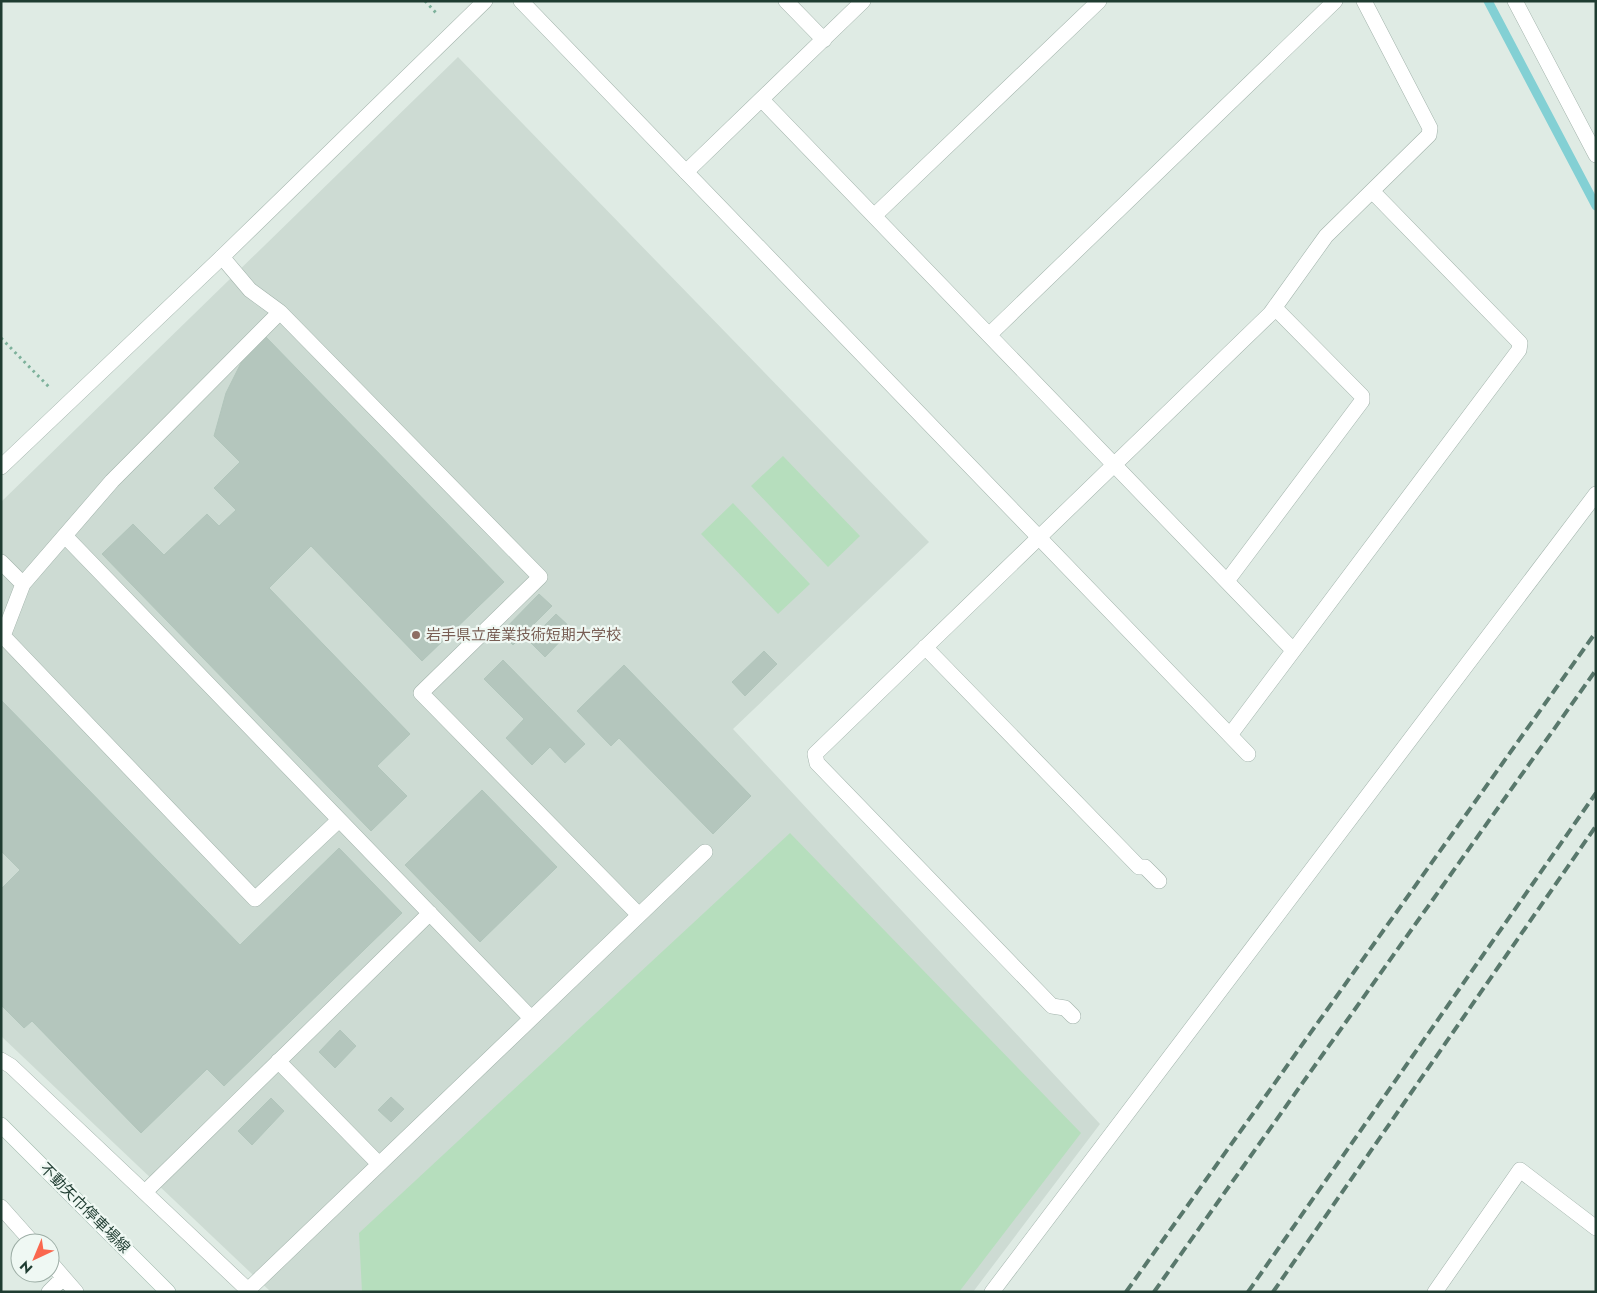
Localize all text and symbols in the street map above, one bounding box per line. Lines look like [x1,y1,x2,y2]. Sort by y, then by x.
place label: 岩手県立産業技術短期大学校 [426,624,621,646]
marker: 岩手県立産業技術短期大学校 [410,629,422,641]
street label: 不動矢巾停車場線 [35,1158,135,1258]
north arrow [10,1233,60,1283]
text: N [15,1256,37,1278]

